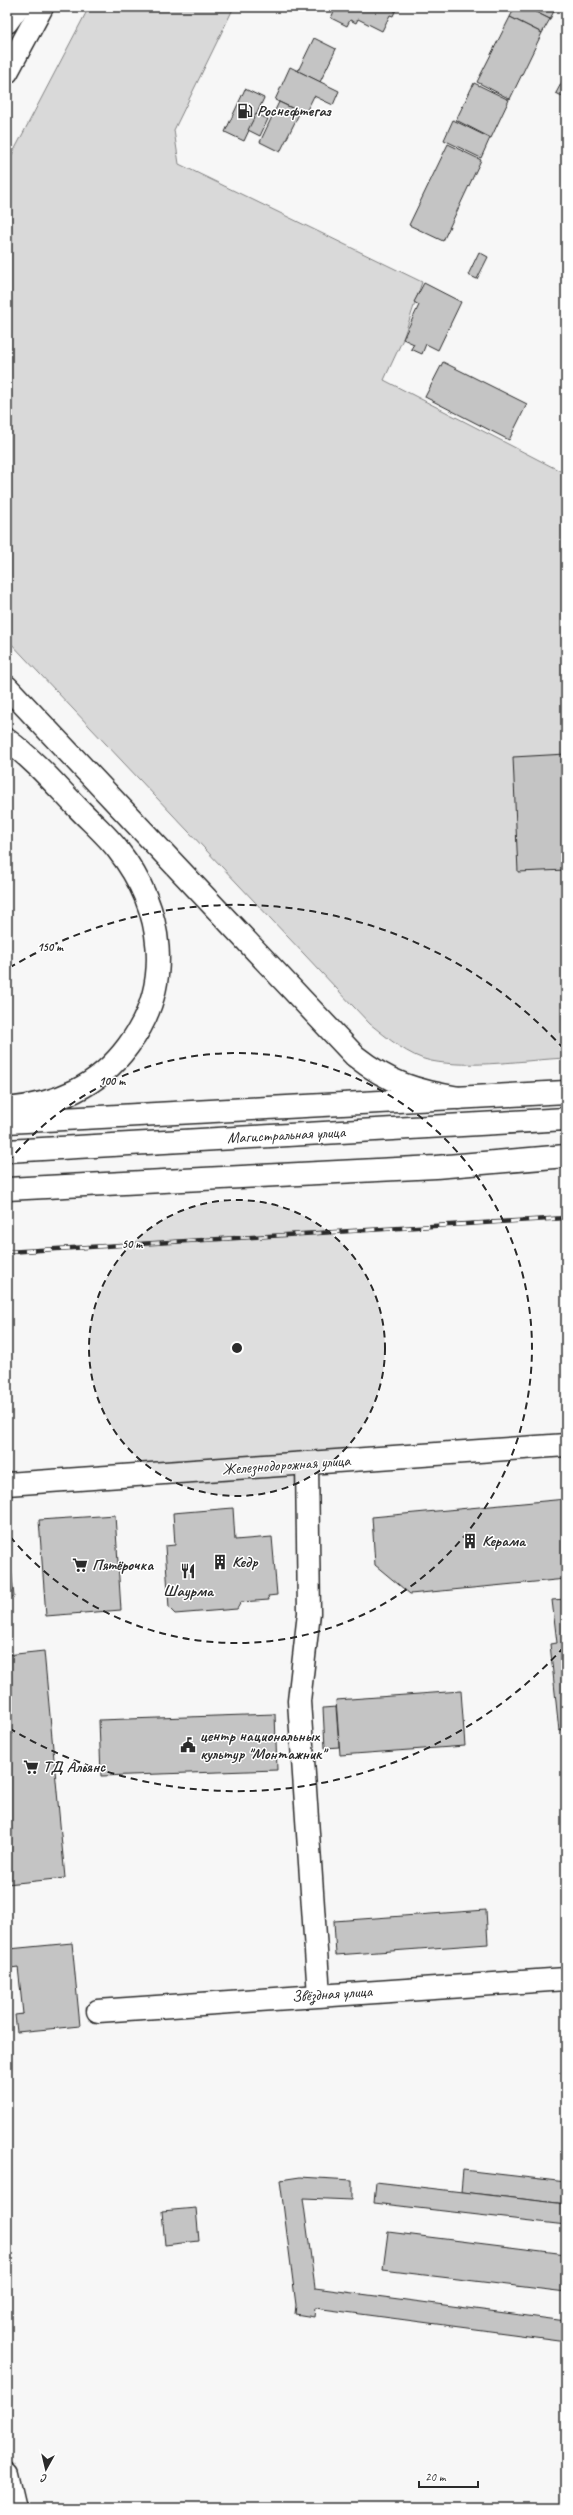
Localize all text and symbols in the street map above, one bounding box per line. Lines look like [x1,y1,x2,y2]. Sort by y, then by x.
place label: Роснефтегаз [257,101,332,121]
fuel station icon: Роснефтегаз [236,102,254,120]
text: 150 m [37,939,64,955]
text: 100 m [99,1073,126,1089]
street label: Магистральная улица [226,1122,347,1148]
text: 50 m [122,1236,143,1252]
centre of rings [230,1341,244,1355]
street label: Железнодорожная улица [221,1450,352,1479]
place label: Керама [482,1531,527,1551]
building icon: Керама [461,1532,479,1550]
place label: Кедр [232,1552,259,1572]
building icon: Кедр [211,1553,229,1571]
place label: Пятёрочка [92,1555,154,1575]
supermarket icon: Пятёрочка [71,1556,89,1574]
restaurant icon: Шаурма [179,1562,197,1580]
place label: Шаурма [163,1581,215,1601]
place label: центр национальных культур "Монтажник" [200,1726,329,1764]
public building icon: центр национальных культур "Монтажник" [179,1736,197,1754]
place label: ТД Альянс [43,1757,106,1777]
supermarket icon: ТД Альянс [22,1758,40,1776]
street label: Звёздная улица [291,1981,374,2007]
north arrow [26,2449,66,2489]
scale bar [419,2463,478,2489]
text: 20 m [425,2469,447,2485]
text: С [39,2471,48,2486]

